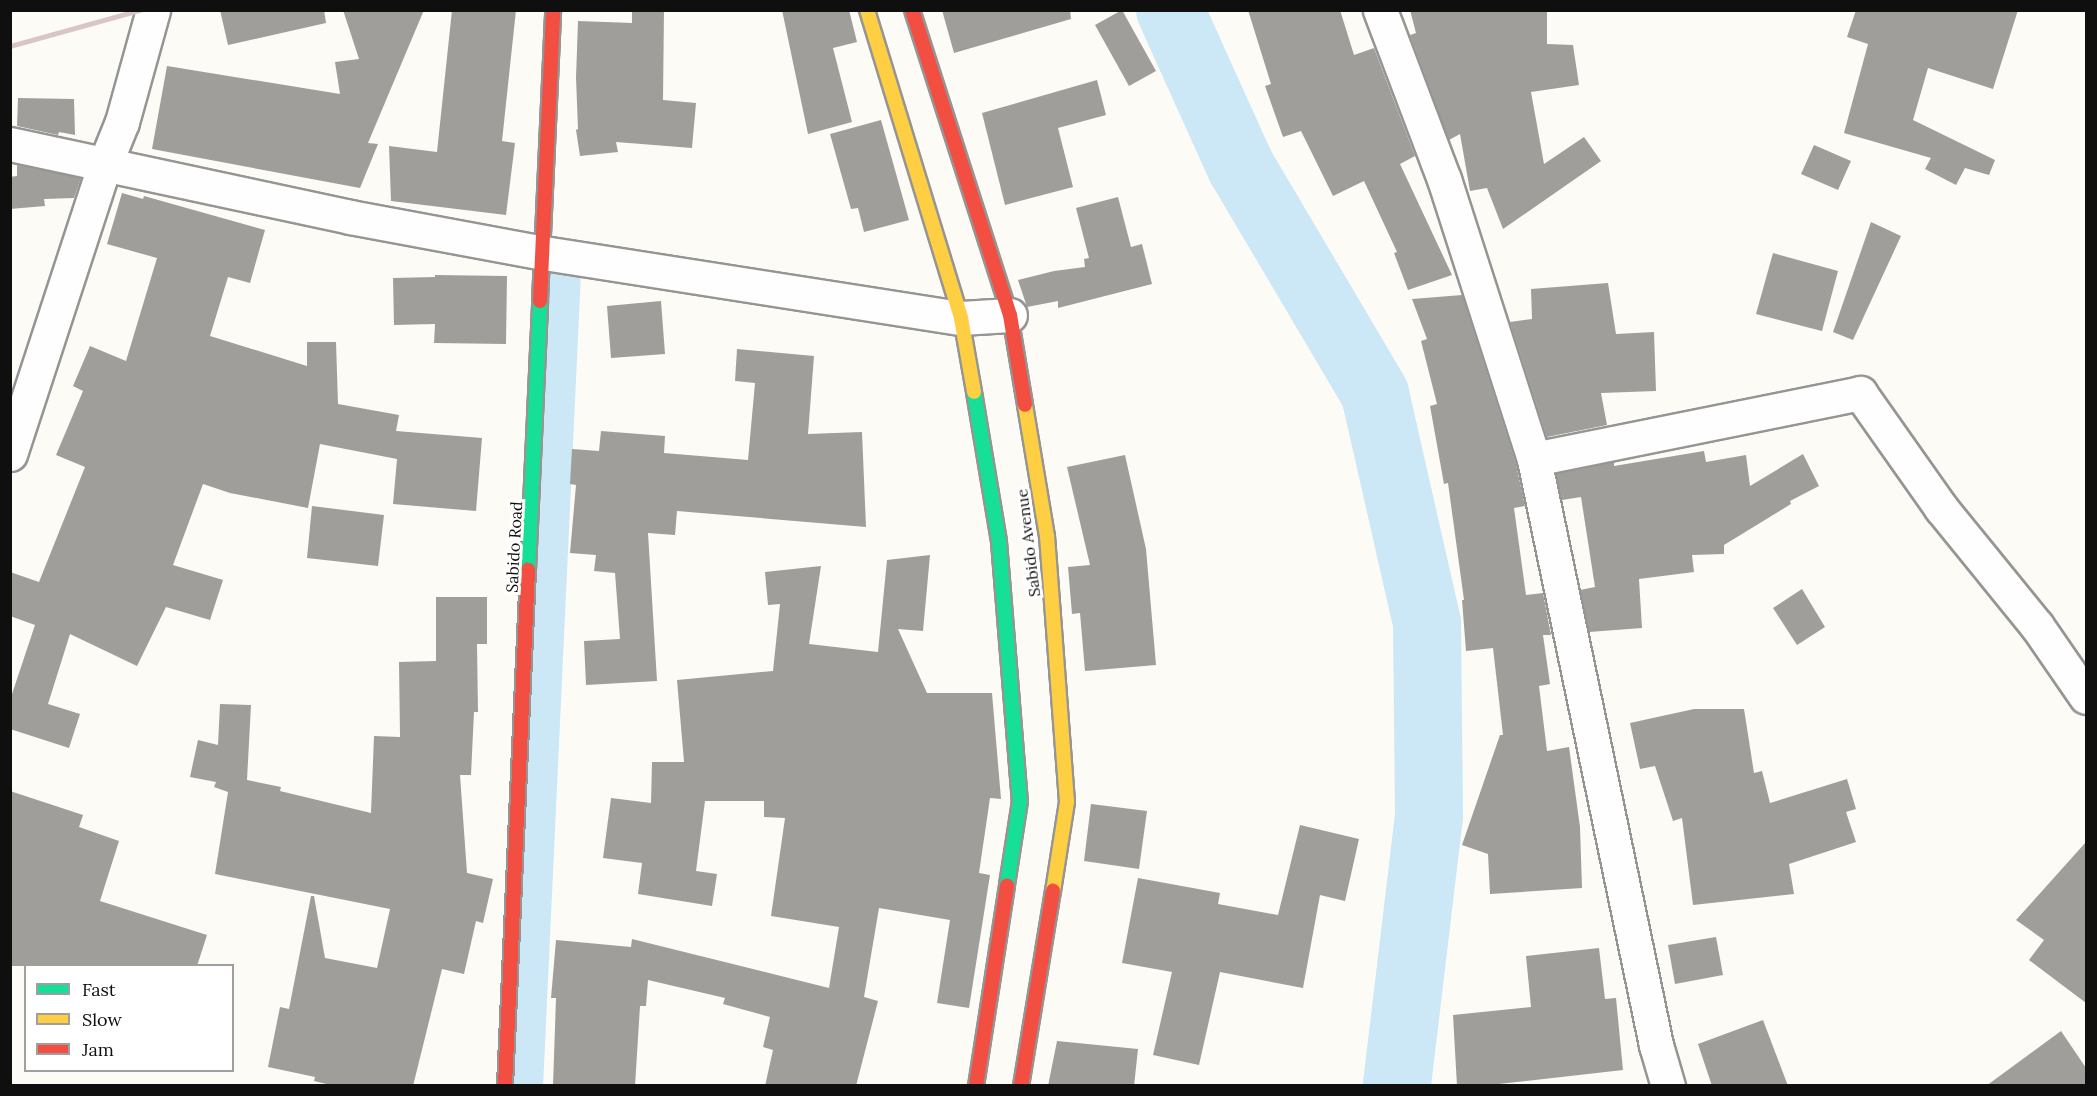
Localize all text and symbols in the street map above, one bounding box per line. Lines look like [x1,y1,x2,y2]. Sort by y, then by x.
street label: Sabido Avenue [1012,488,1044,598]
street label: Sabido Road [502,501,526,593]
legend [24,964,234,1072]
text: Fast [82,978,116,1001]
text: Slow [82,1008,122,1031]
text: Jam [82,1038,114,1061]

